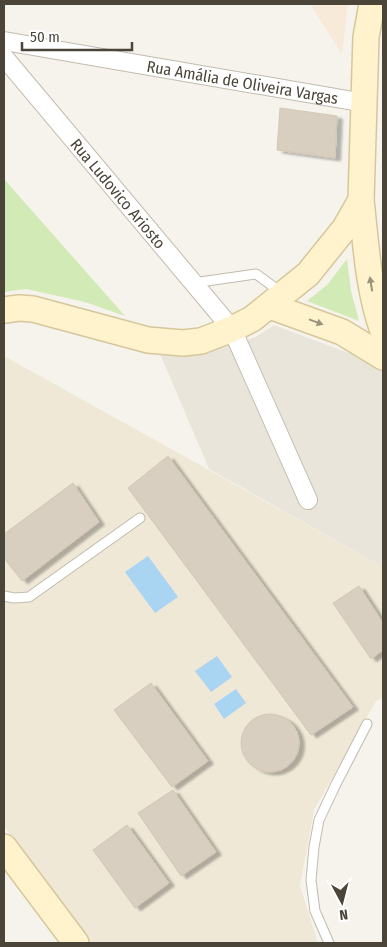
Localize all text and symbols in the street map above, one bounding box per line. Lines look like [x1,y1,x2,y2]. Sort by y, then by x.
scale bar [22,20,132,52]
text: 50 m [30,28,60,46]
street label: Rua Amália de Oliveira Vargas [145,57,340,108]
street label: Rua Ludovico Ariosto [67,135,169,253]
one-way arrow [366,276,374,292]
one-way arrow [309,318,324,326]
north arrow [317,877,367,927]
text: N [338,905,349,923]

